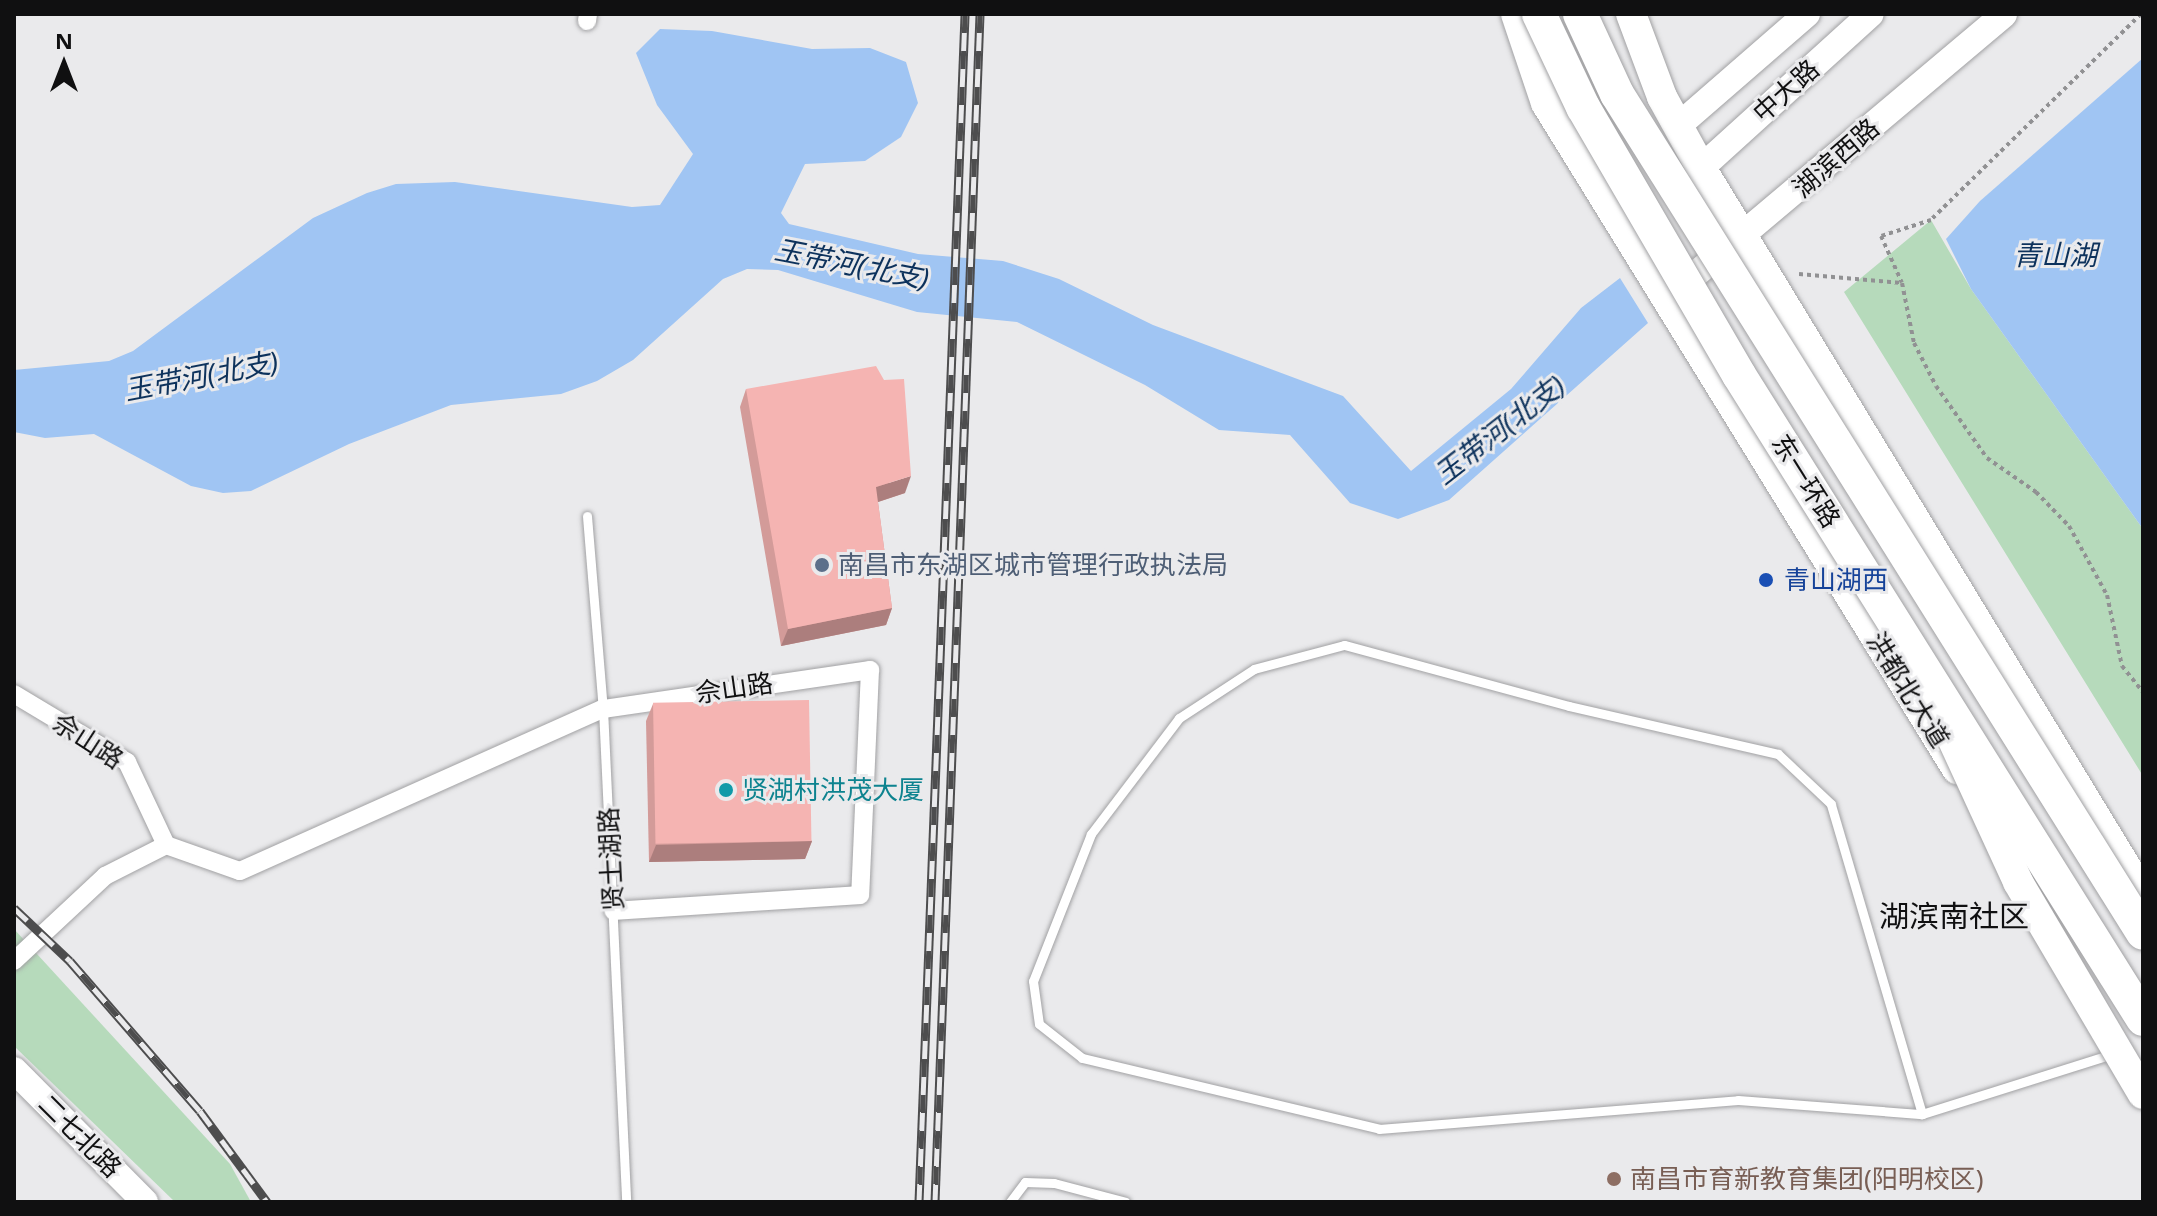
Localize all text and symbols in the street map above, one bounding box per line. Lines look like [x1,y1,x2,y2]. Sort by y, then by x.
north arrow [24,24,104,104]
text: N [55,25,73,55]
street label: 中大路 [1747,53,1825,129]
street label: 湖滨西路 [1787,112,1885,204]
water label: 玉带河(北支) [772,232,932,294]
water label: 青山湖 [2013,237,2097,271]
water label: 玉带河(北支) [121,344,281,406]
water label: 玉带河(北支) [1427,368,1571,490]
street label: 东一环路 [1765,429,1847,533]
place label: 南昌市东湖区城市管理行政执法局 [838,549,1228,581]
marker: 南昌市东湖区城市管理行政执法局 [813,556,831,574]
place label: 青山湖西 [1784,564,1888,596]
marker: 青山湖西 [1755,569,1777,591]
street label: 洪都北大道 [1860,627,1956,753]
street label: 佘山路 [693,667,775,709]
street label: 佘山路 [47,707,129,775]
place label: 贤湖村洪茂大厦 [742,774,924,806]
marker: 贤湖村洪茂大厦 [717,781,735,799]
street label: 贤士湖路 [593,806,629,912]
district label: 湖滨南社区 [1879,898,2029,934]
street label: 二七北路 [32,1088,128,1184]
place label: 南昌市育新教育集团(阳明校区) [1630,1163,1984,1195]
marker: 南昌市育新教育集团(阳明校区) [1605,1170,1623,1188]

